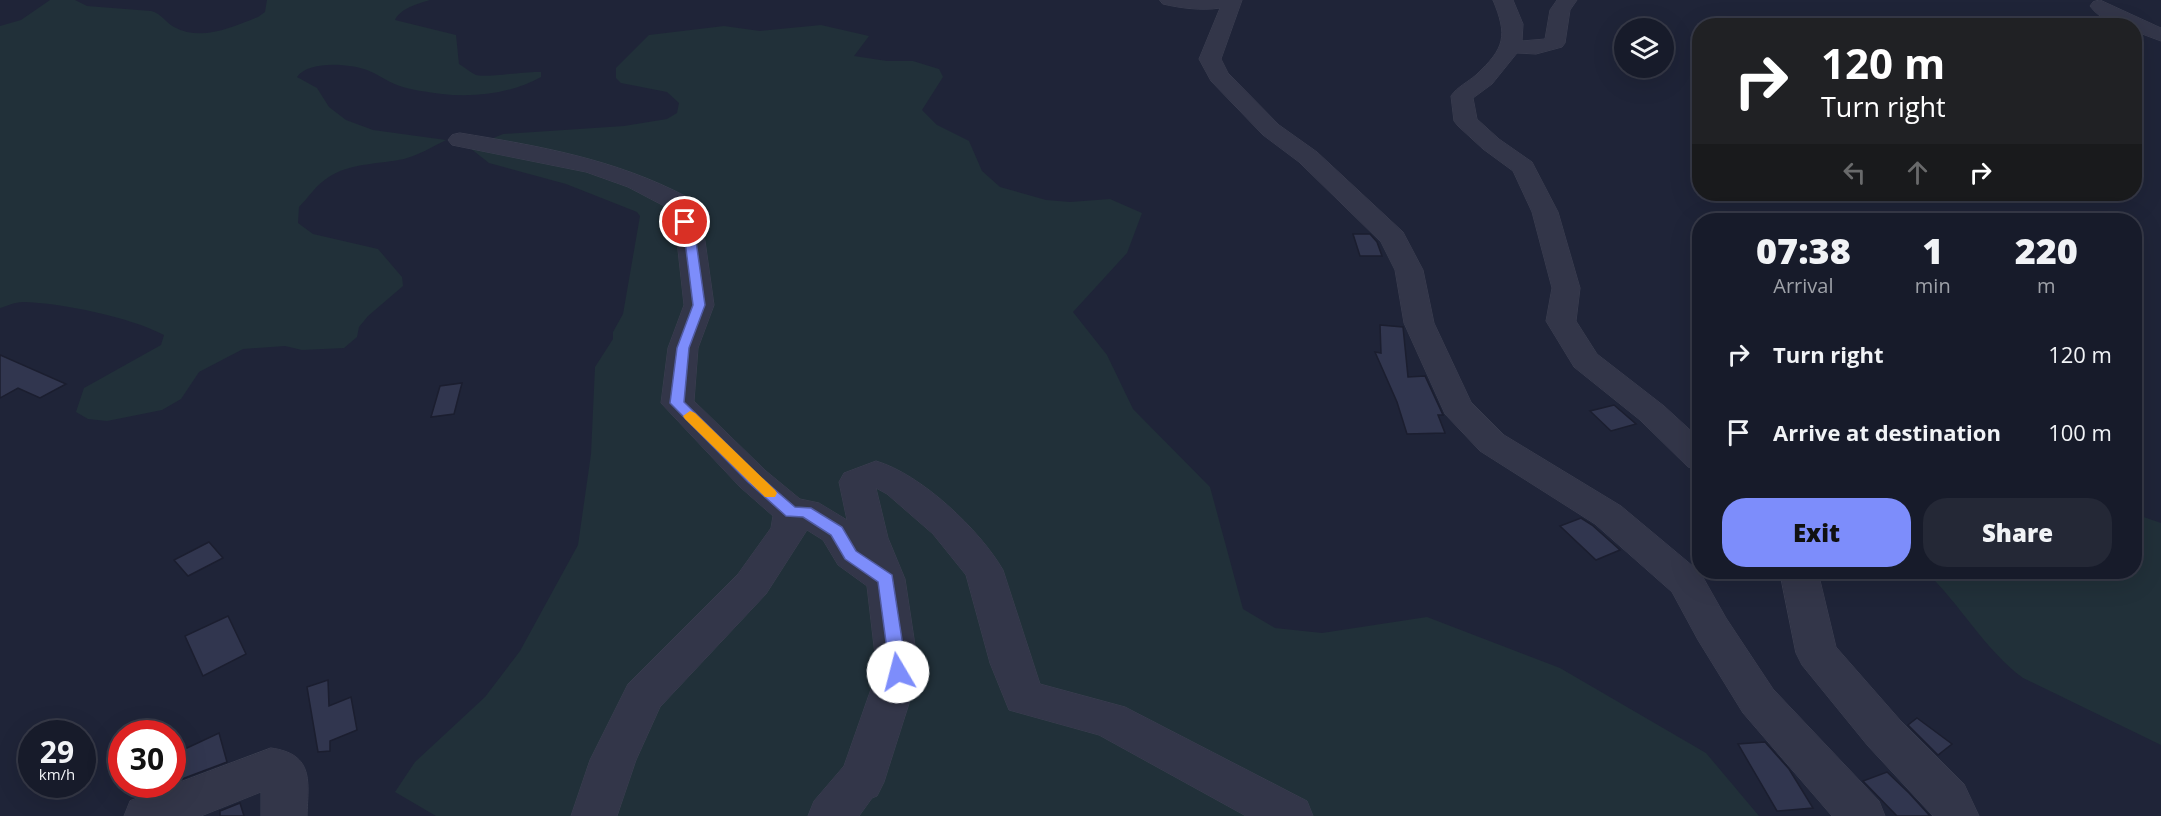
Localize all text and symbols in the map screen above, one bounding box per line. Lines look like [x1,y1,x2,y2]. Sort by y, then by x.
map controls [1614,18,1674,78]
button: layers [1614,18,1674,78]
text: 120 m [1821,34,1945,91]
icon: right [1722,42,1800,120]
text: Turn right [1821,88,1946,125]
icon: left [1838,156,1871,189]
icon: ahead [1901,156,1934,189]
icon: right [1964,156,1997,189]
pin [659,196,710,247]
icon: arrive [668,205,701,238]
text: 07:38 [1756,226,1851,275]
text: 1 [1922,226,1943,275]
text: 220 [2015,226,2078,275]
text: Arrival [1773,272,1834,299]
text: min [1915,272,1951,299]
text: m [2037,272,2056,299]
icon: right [1722,338,1755,371]
text: Turn right [1773,339,1884,369]
text: 120 m [2048,339,2112,369]
icon: arrive [1722,416,1755,449]
text: Arrive at destination [1773,417,2001,447]
text: 100 m [2048,417,2112,447]
button: Exit [1722,498,1911,567]
button: Share [1923,498,2112,567]
position arrow [866,640,930,704]
speed limit sign: 30 [108,720,186,798]
text: 29 [40,731,74,772]
text: km/h [39,764,75,784]

